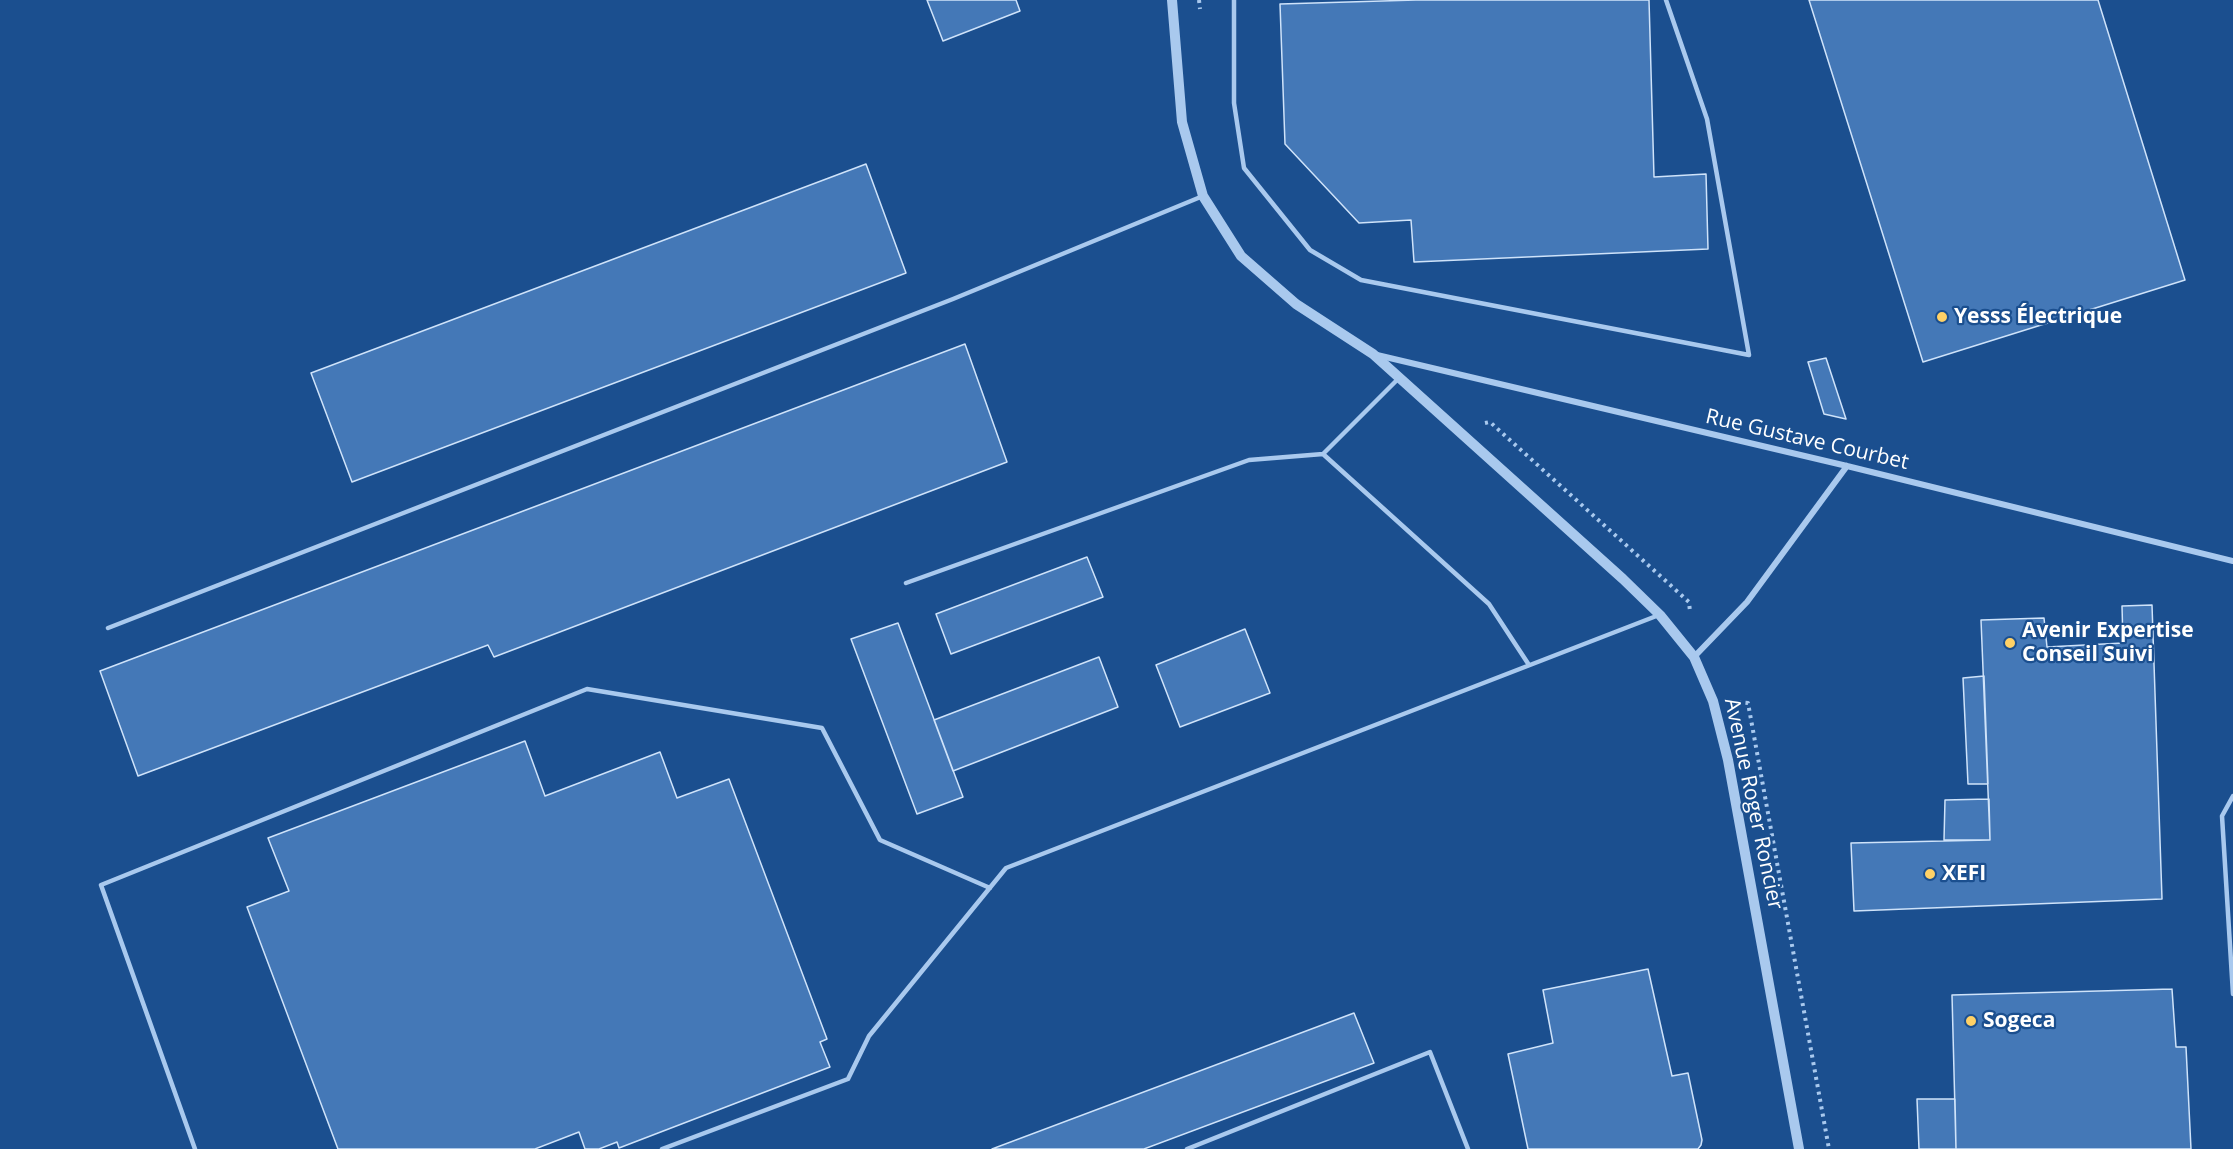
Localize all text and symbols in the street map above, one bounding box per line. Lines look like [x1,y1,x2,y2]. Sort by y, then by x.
place label: Yesss Électrique [1954,304,2122,330]
marker: Yesss Électrique [1935,310,1949,324]
street label: Rue Gustave Courbet [1703,404,1911,476]
place label: Avenir Expertise Conseil Suivi [2022,618,2194,668]
marker: Avenir Expertise Conseil Suivi [2003,636,2017,650]
street label: Avenue Roger Roncier [1718,696,1788,912]
place label: XEFI [1942,861,1986,887]
marker: XEFI [1923,867,1937,881]
place label: Sogeca [1983,1008,2055,1034]
marker: Sogeca [1964,1014,1978,1028]

